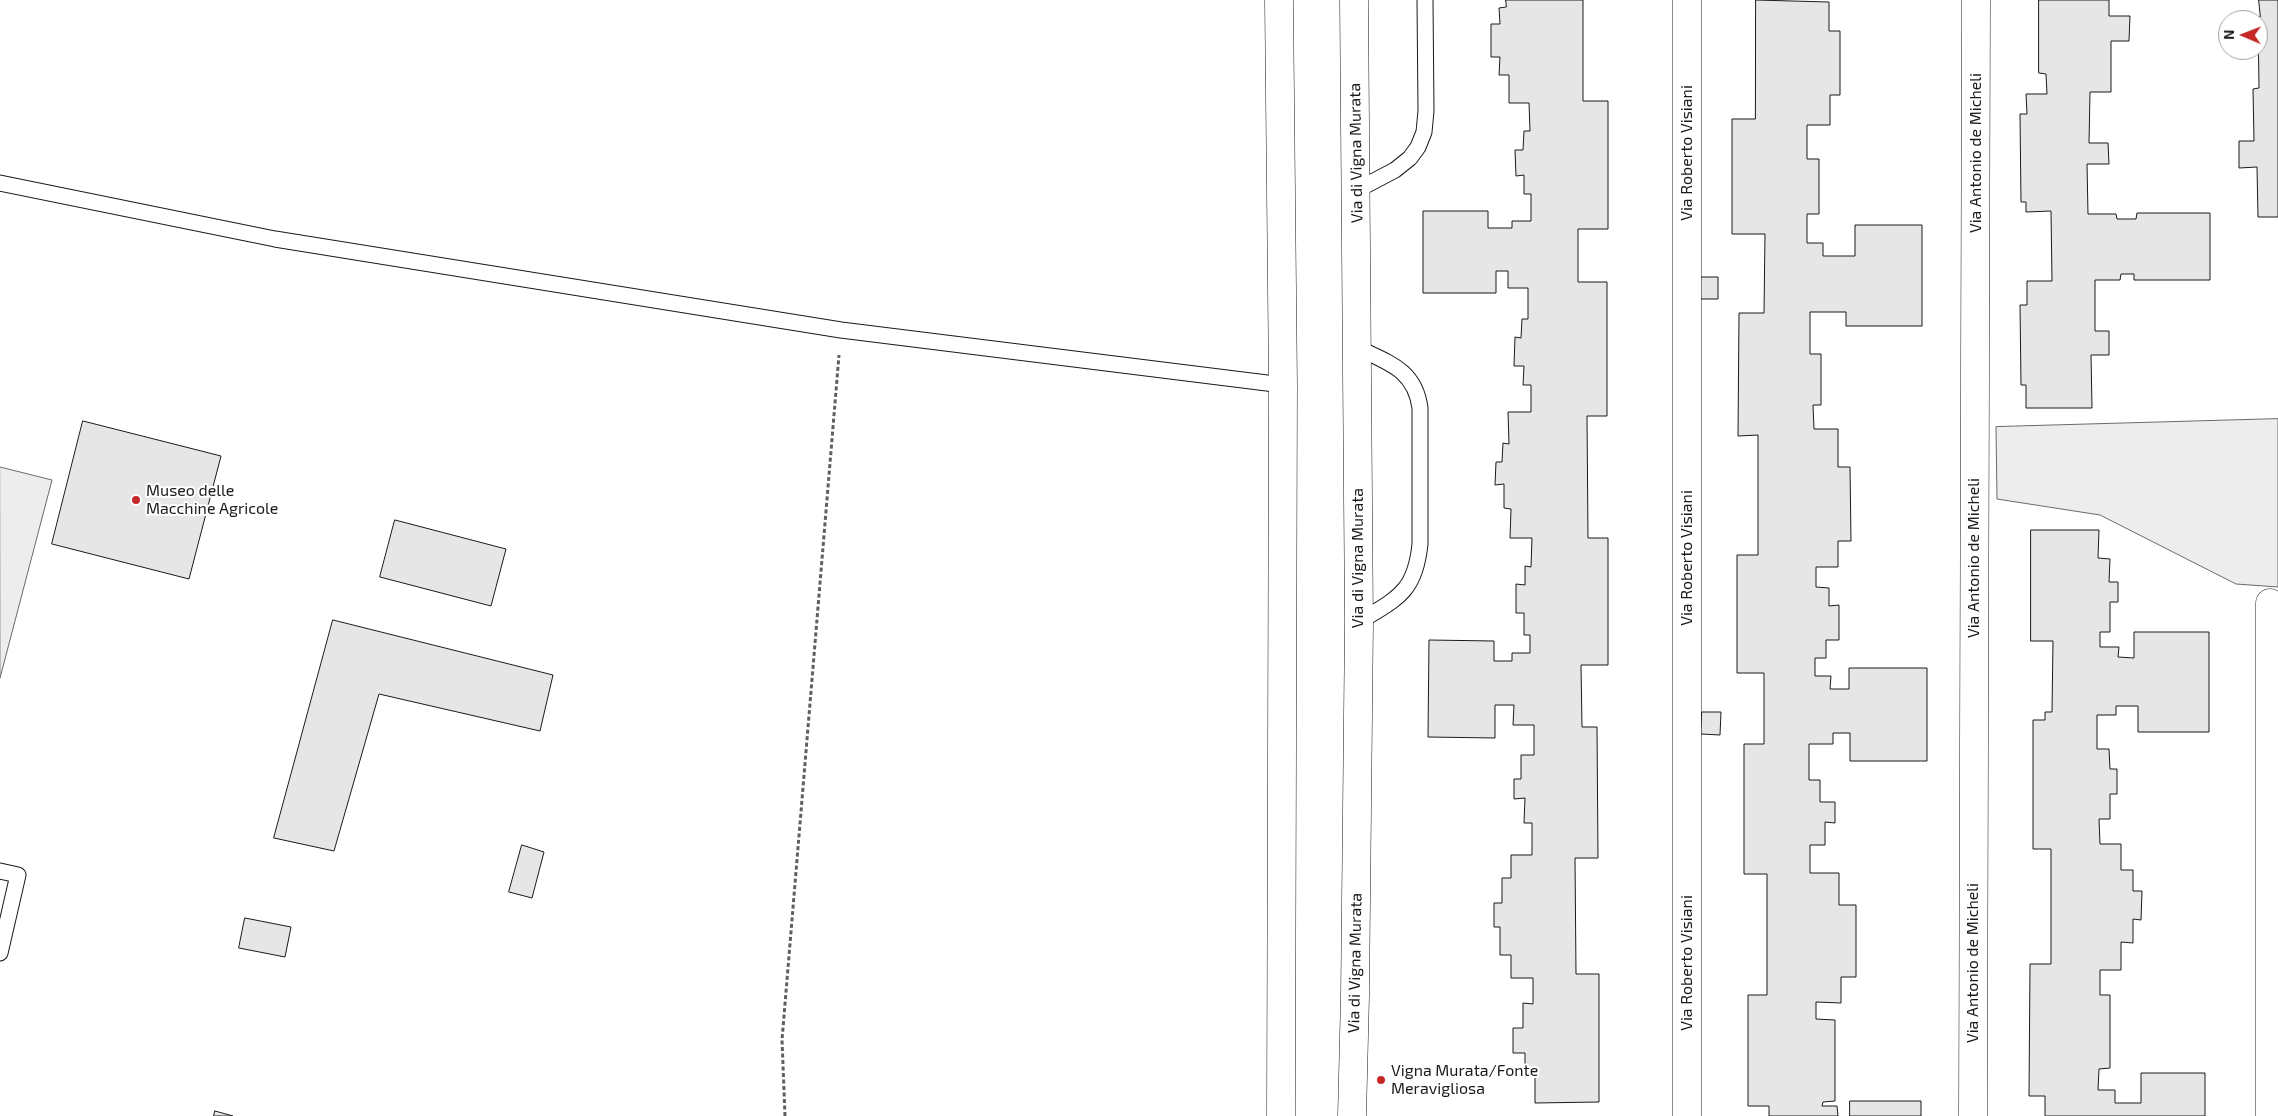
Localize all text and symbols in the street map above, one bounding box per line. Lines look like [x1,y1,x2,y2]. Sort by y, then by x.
north arrow [2218,10,2268,60]
text: N [2220,30,2237,40]
street label: Via Antonio de Micheli [1966,73,1986,233]
street label: Via di Vigna Murata [1345,83,1367,223]
street label: Via Roberto Visiani [1677,85,1697,221]
street label: Via Antonio de Micheli [1964,478,1984,638]
place label: Museo delle Macchine Agricole [146,481,278,519]
street label: Via di Vigna Murata [1348,488,1368,628]
street label: Via Roberto Visiani [1677,490,1697,626]
marker: Museo delle Macchine Agricole [130,494,142,506]
street label: Via Antonio de Micheli [1963,883,1983,1043]
street label: Via di Vigna Murata [1344,893,1366,1033]
street label: Via Roberto Visiani [1677,895,1697,1031]
place label: Vigna Murata/Fonte Meravigliosa [1391,1061,1538,1099]
marker: Vigna Murata/Fonte Meravigliosa [1375,1074,1387,1086]

